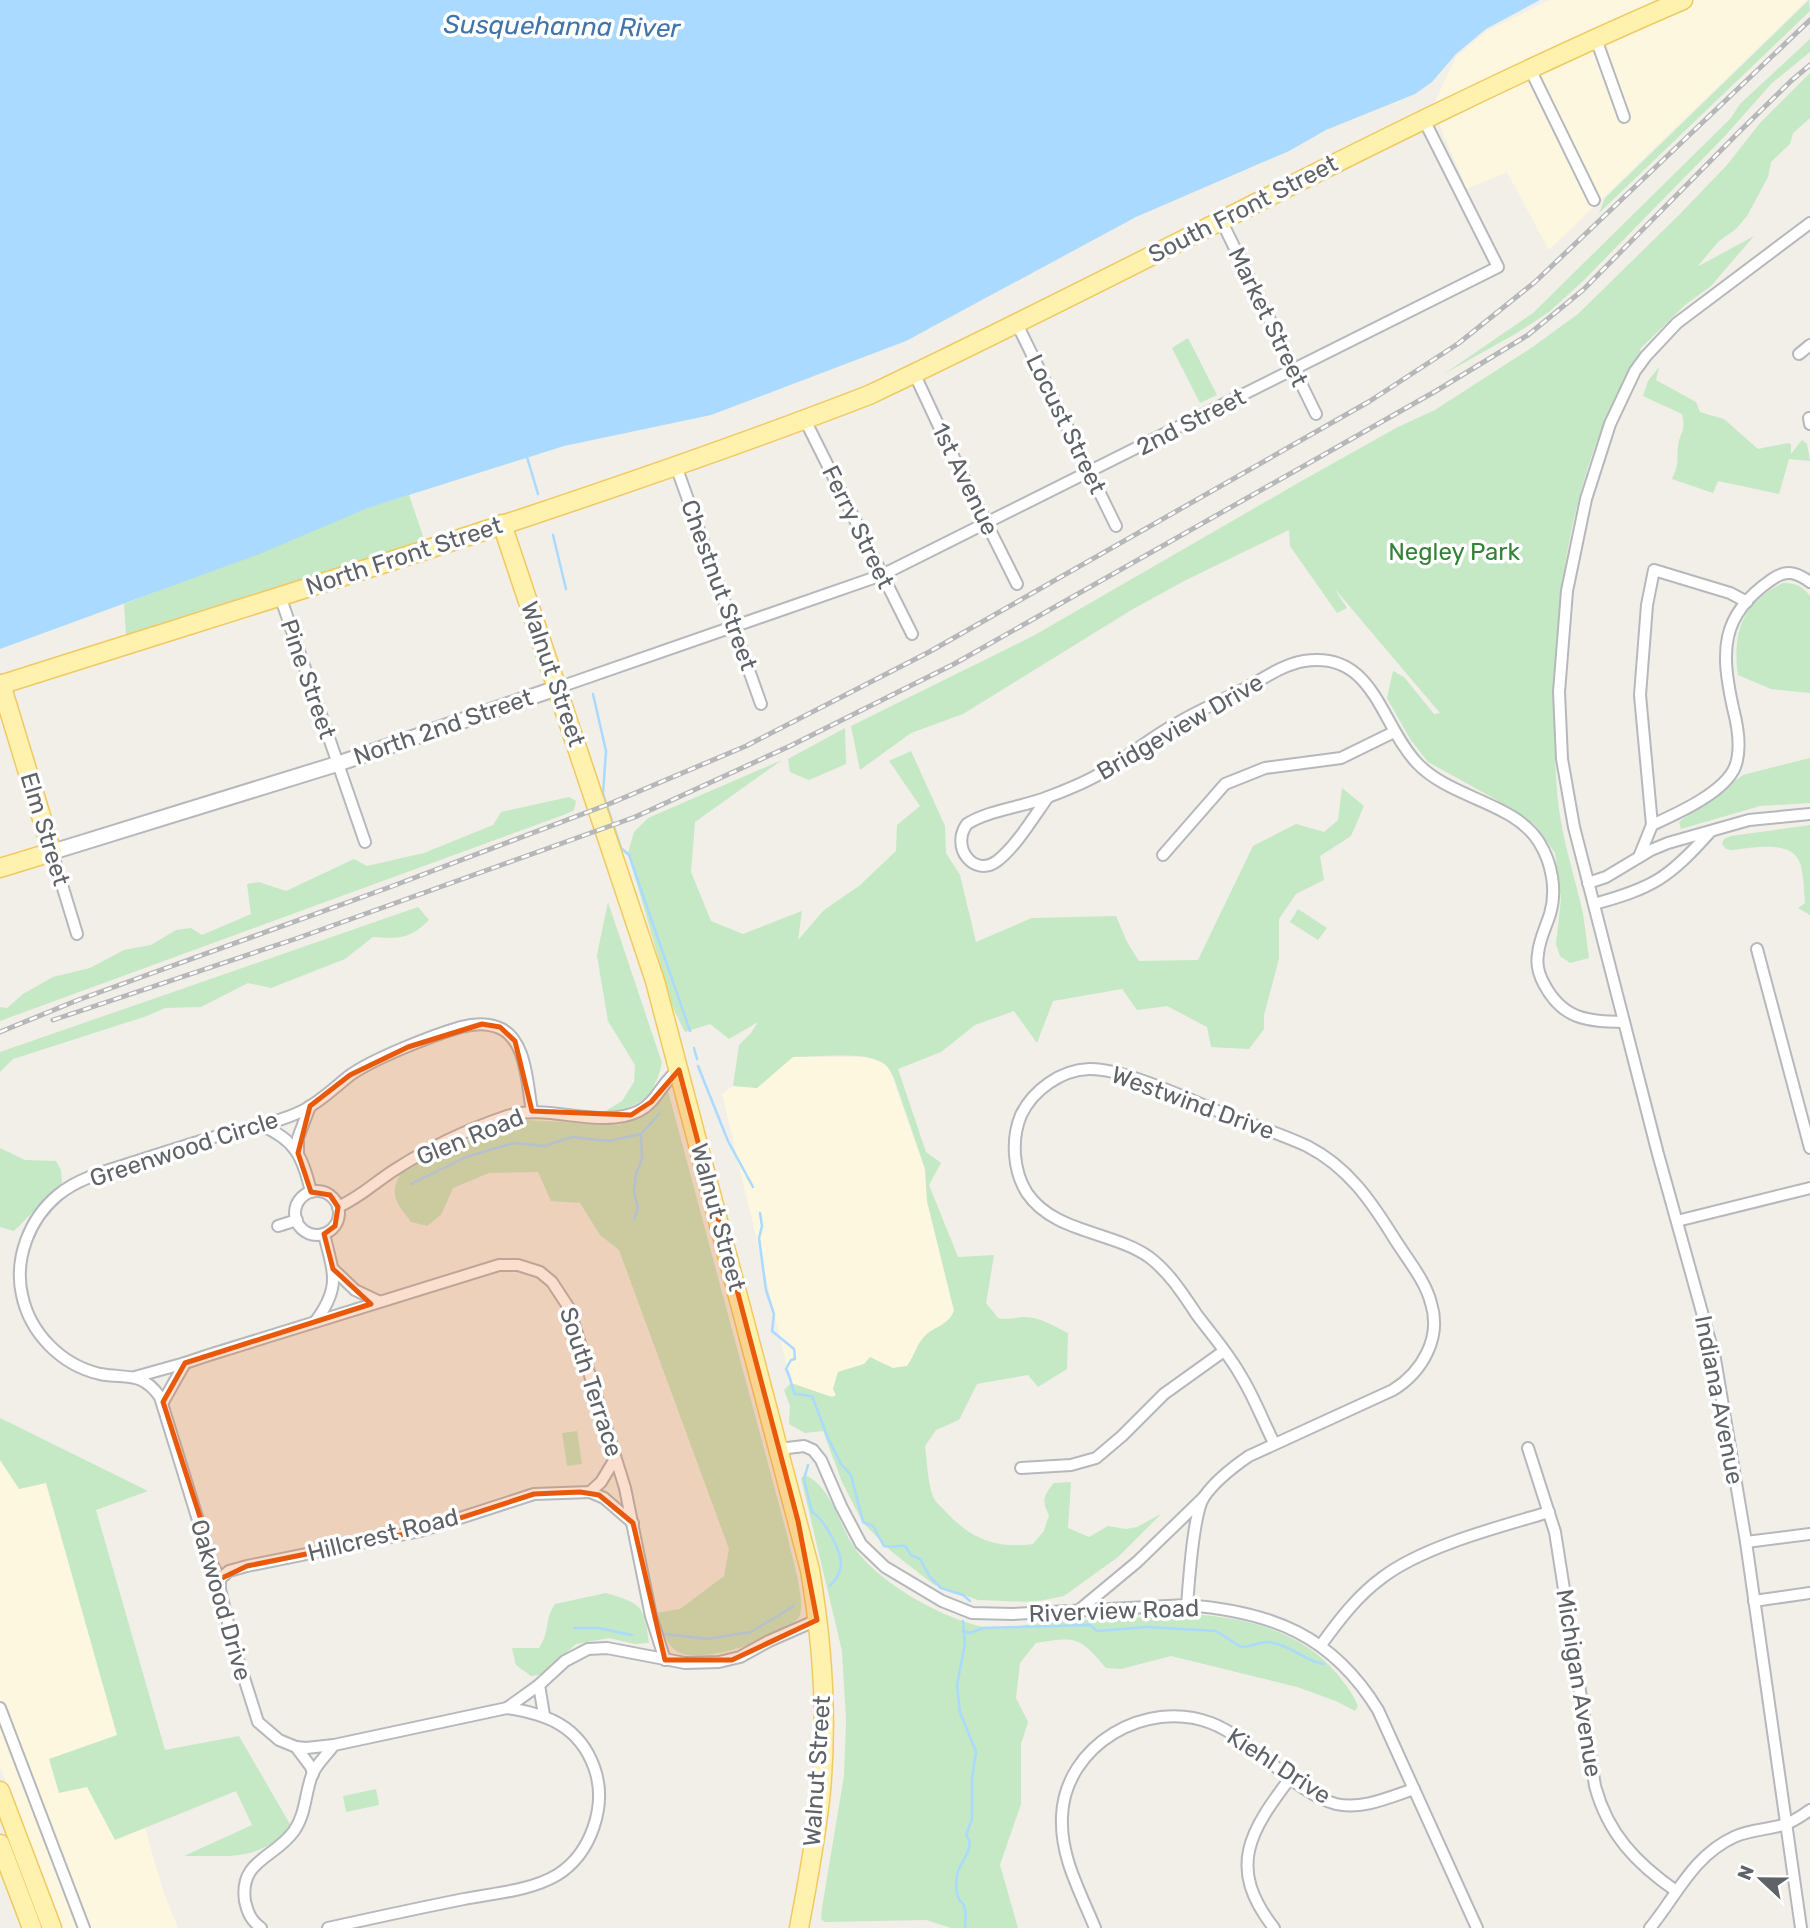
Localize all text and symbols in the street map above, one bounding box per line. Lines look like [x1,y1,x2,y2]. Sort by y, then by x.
water label: Susquehanna River [443,9,682,44]
street label: South Front Street [1144,149,1342,269]
street label: Market Street [1222,243,1314,391]
street label: Locust Street [1020,350,1112,498]
street label: 2nd Street [1132,383,1250,461]
street label: 1st Avenue [926,418,1004,540]
street label: Ferry Street [816,461,900,593]
street label: Chestnut Street [675,496,763,674]
street label: North Front Street [302,511,506,601]
park label: Negley Park [1388,538,1520,566]
street label: Walnut Street [515,598,591,750]
street label: Pine Street [275,616,341,742]
street label: Bridgeview Drive [1092,668,1268,786]
street label: North 2nd Street [350,683,536,771]
street label: Elm Street [15,769,75,889]
street label: Westwind Drive [1108,1061,1278,1145]
street label: Glen Road [412,1103,528,1171]
street label: Greenwood Circle [86,1105,282,1193]
street label: Walnut Street [685,1140,751,1294]
street label: South Terrace [554,1304,628,1460]
street label: Indiana Avenue [1689,1313,1749,1487]
street label: Hillcrest Road [305,1503,461,1567]
street label: Oakwood Drive [185,1516,257,1684]
street label: Michigan Avenue [1550,1587,1608,1779]
street label: Riverview Road [1028,1594,1200,1628]
street label: Walnut Street [798,1694,836,1848]
street label: Kiehl Drive [1222,1722,1336,1810]
north arrow [1726,1844,1796,1914]
text: N [1732,1862,1759,1883]

